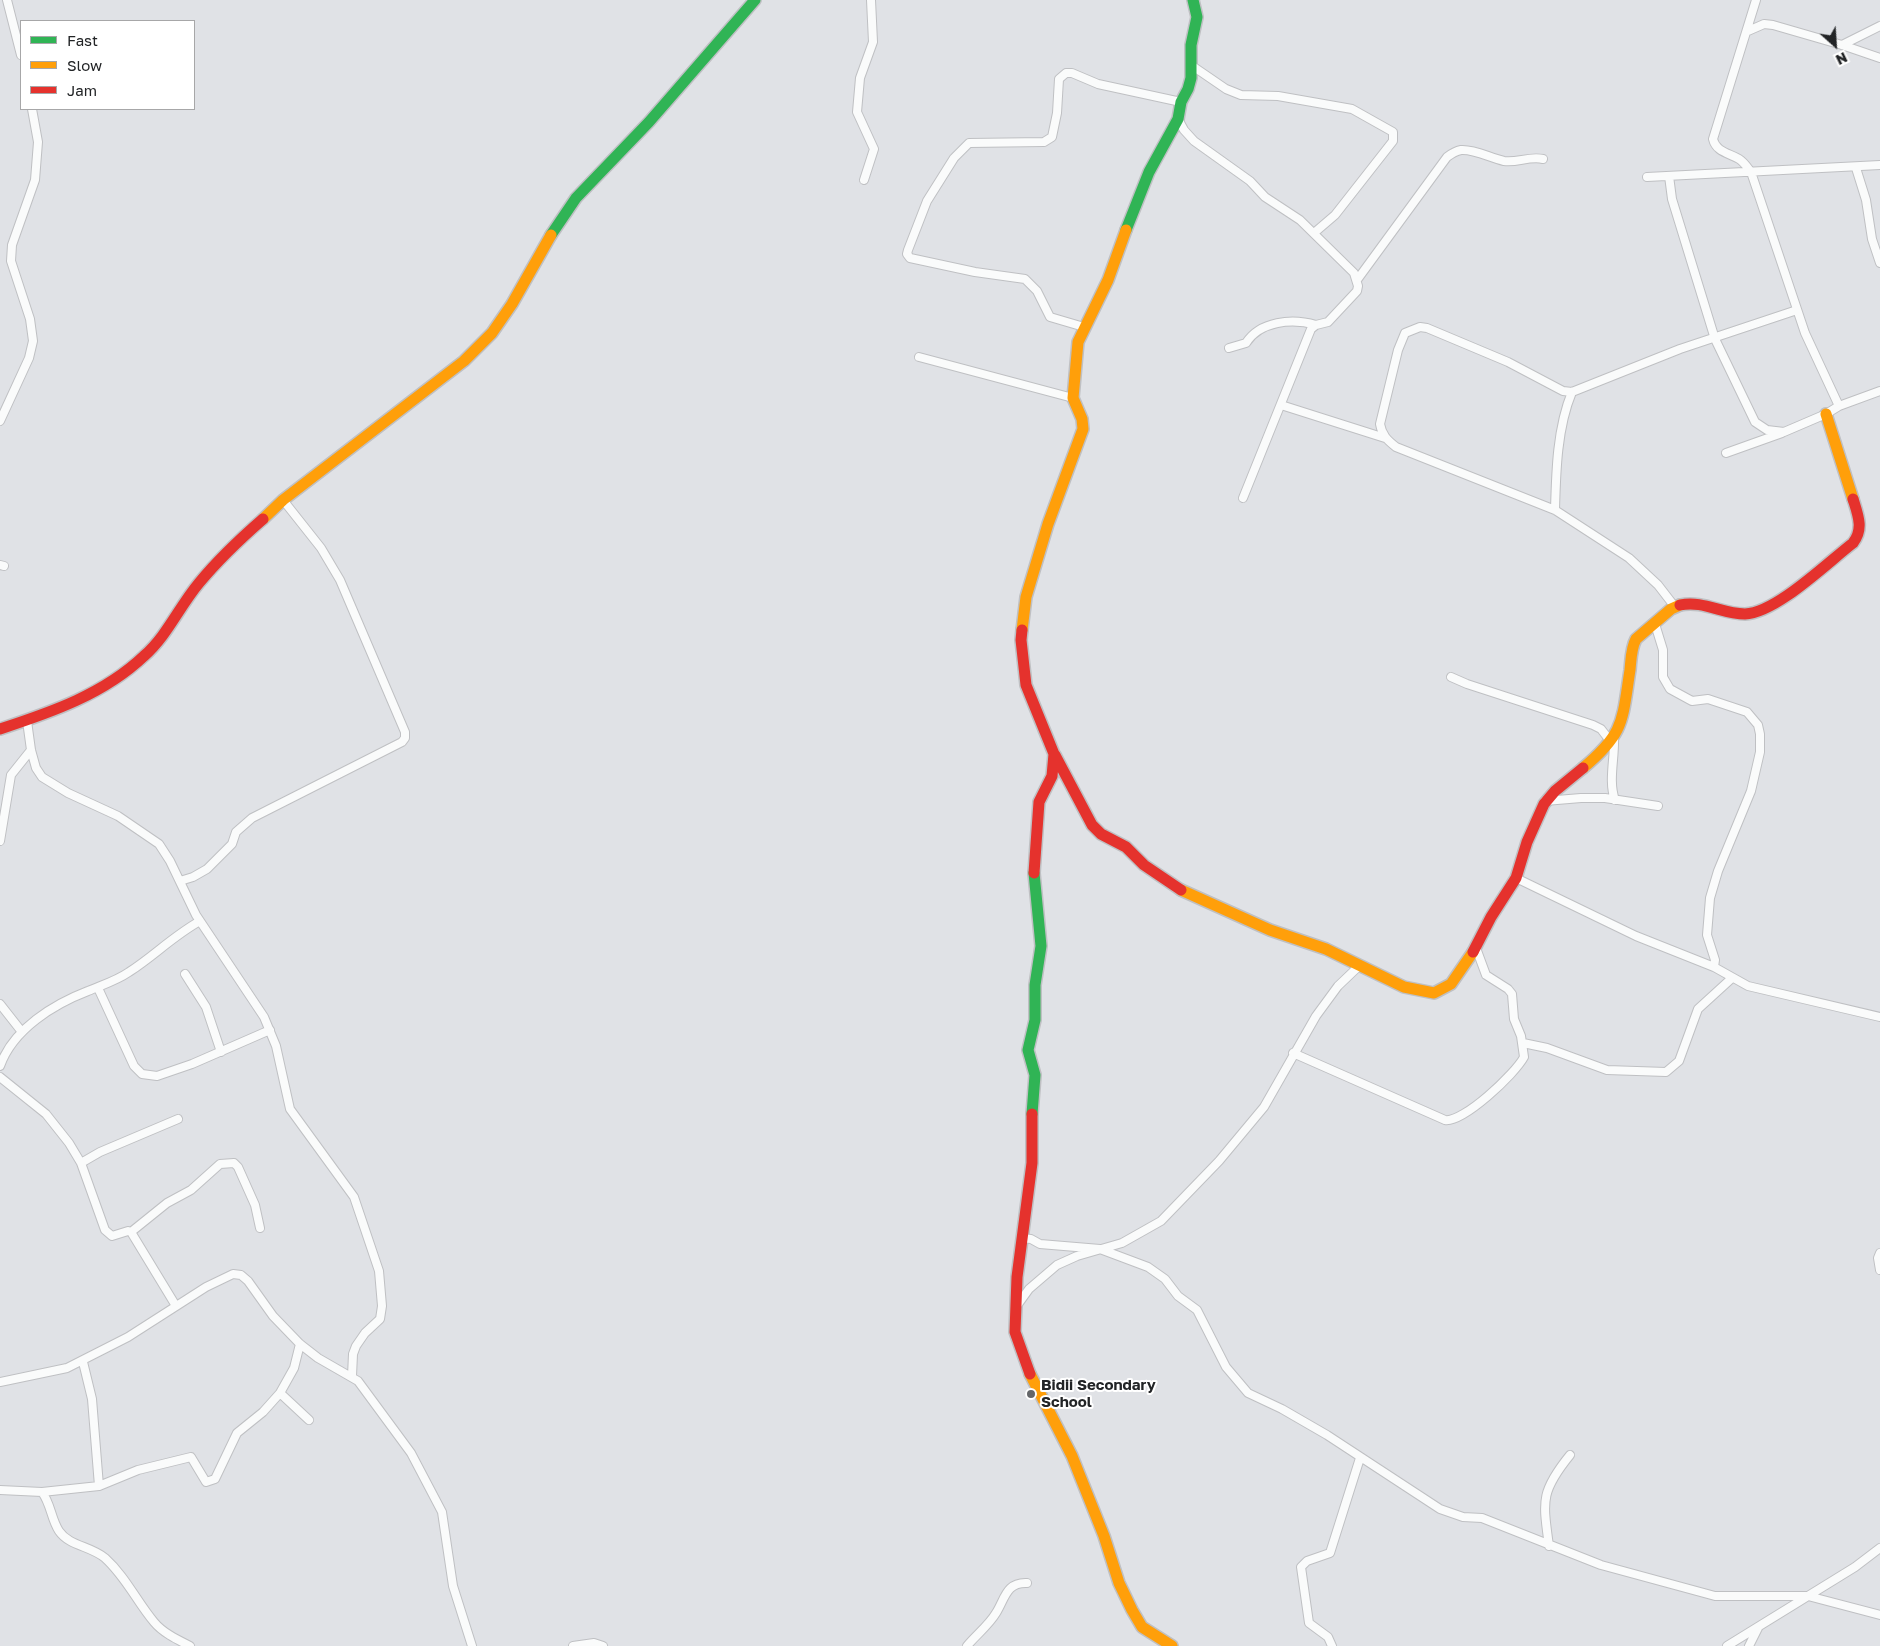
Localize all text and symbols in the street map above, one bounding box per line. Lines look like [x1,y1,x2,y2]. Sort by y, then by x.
legend [20,20,195,110]
north arrow [1810,20,1860,70]
text: Fast [67,31,98,49]
text: N [1833,49,1850,69]
text: Slow [67,56,102,74]
text: Jam [67,81,97,99]
place label: Bidii Secondary School [1041,1376,1156,1411]
marker: Bidii Secondary School [1025,1388,1037,1400]

